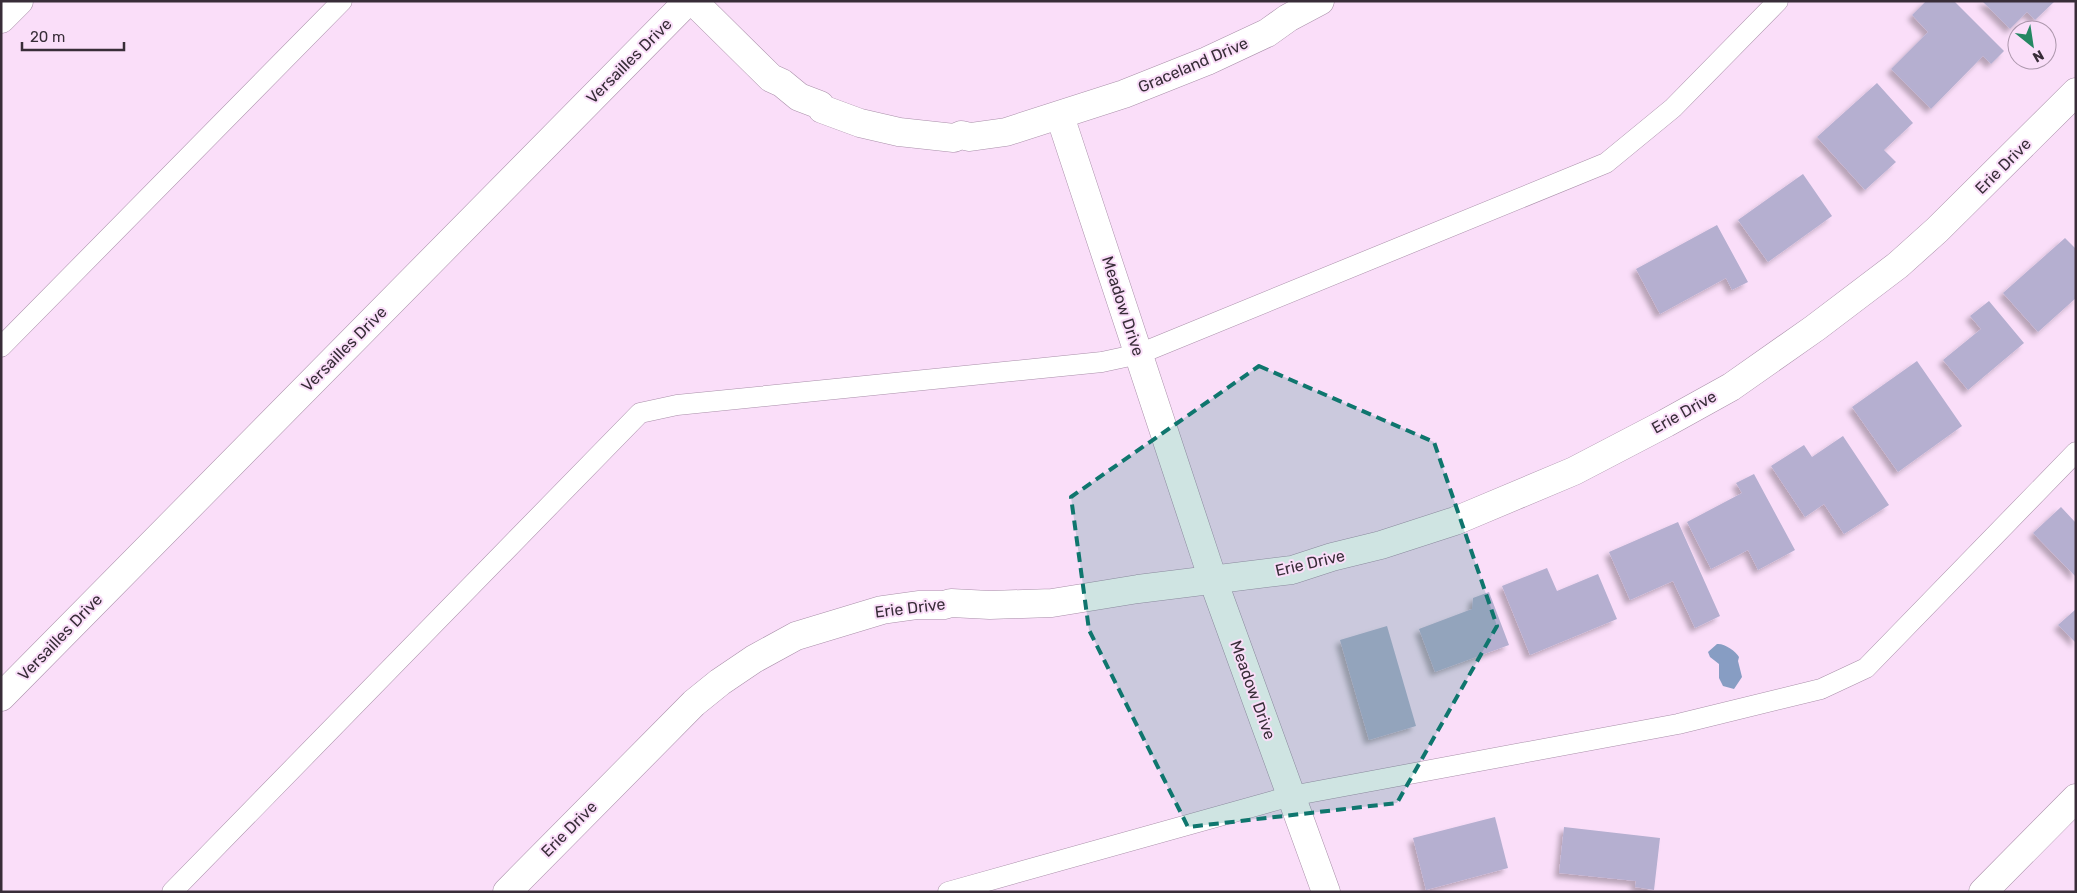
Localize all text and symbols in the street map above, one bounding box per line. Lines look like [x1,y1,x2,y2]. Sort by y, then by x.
street label: Versailles Drive [582,14,676,108]
scale bar [22,20,125,52]
north arrow [2007,20,2057,70]
text: 20 m [30,28,65,46]
street label: Graceland Drive [1135,33,1251,97]
text: N [2030,46,2047,66]
street label: Erie Drive [1971,134,2035,198]
street label: Meadow Drive [1098,254,1148,358]
street label: Versailles Drive [297,302,391,396]
street label: Erie Drive [1648,386,1720,438]
street label: Erie Drive [1273,546,1347,580]
street label: Versailles Drive [14,590,106,684]
street label: Erie Drive [874,594,946,622]
street label: Meadow Drive [1226,638,1280,742]
street label: Erie Drive [537,797,601,861]

